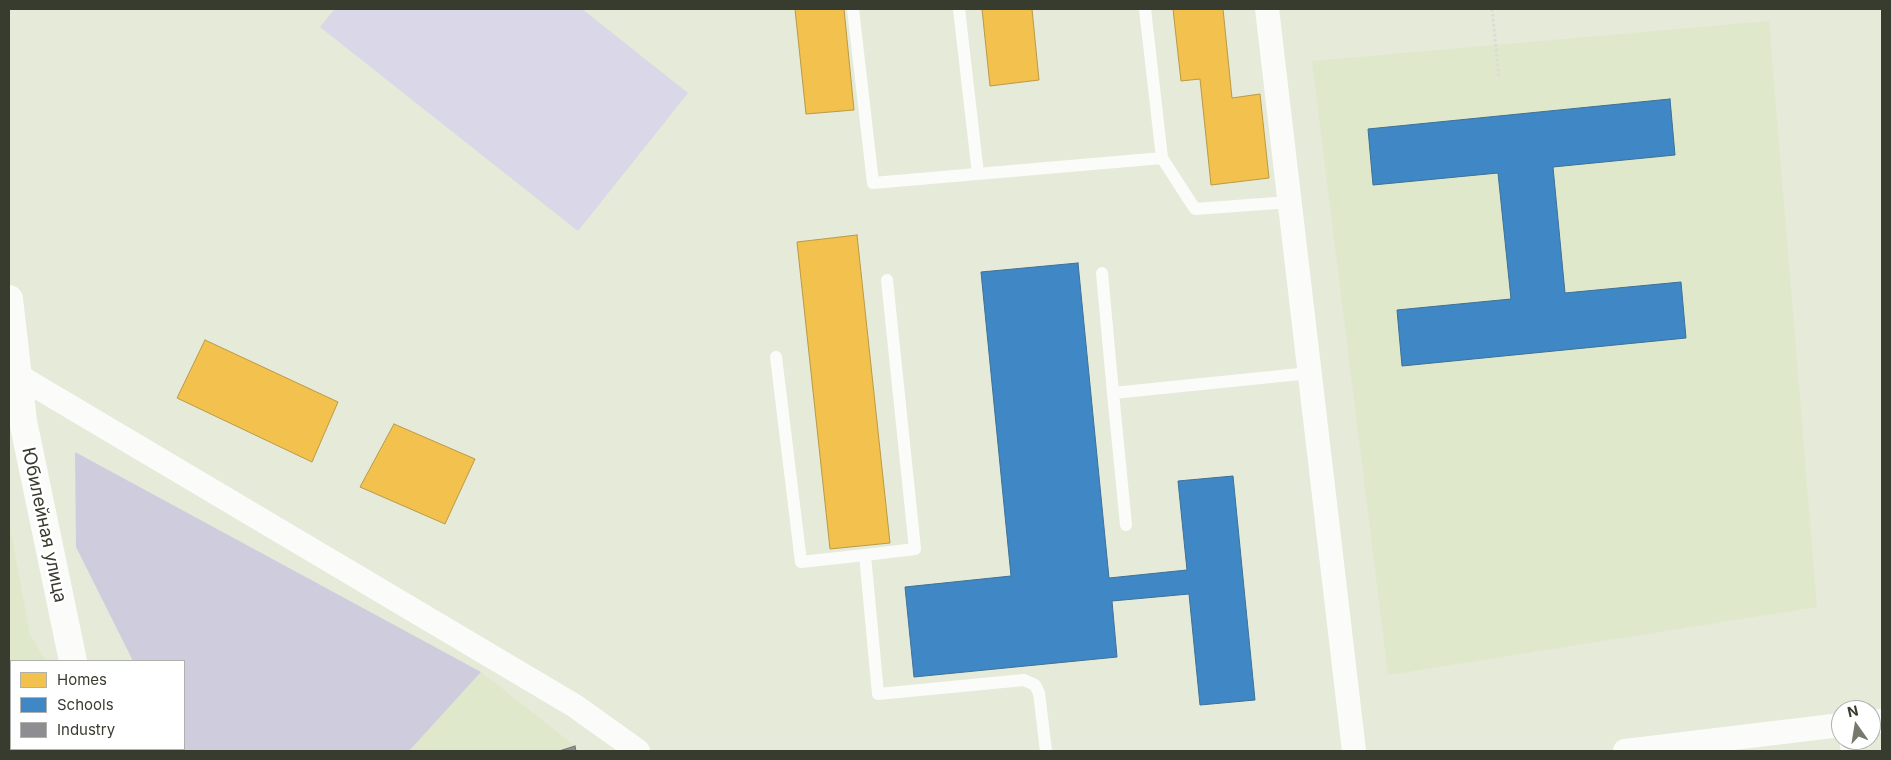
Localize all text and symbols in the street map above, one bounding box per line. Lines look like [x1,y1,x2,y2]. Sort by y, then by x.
street label: Юбилейная улица [17,445,71,605]
legend [10,660,185,750]
text: Homes [57,670,107,689]
text: Schools [57,695,114,714]
north arrow [1831,700,1881,750]
text: N [1846,701,1860,720]
text: Industry [57,720,115,739]

